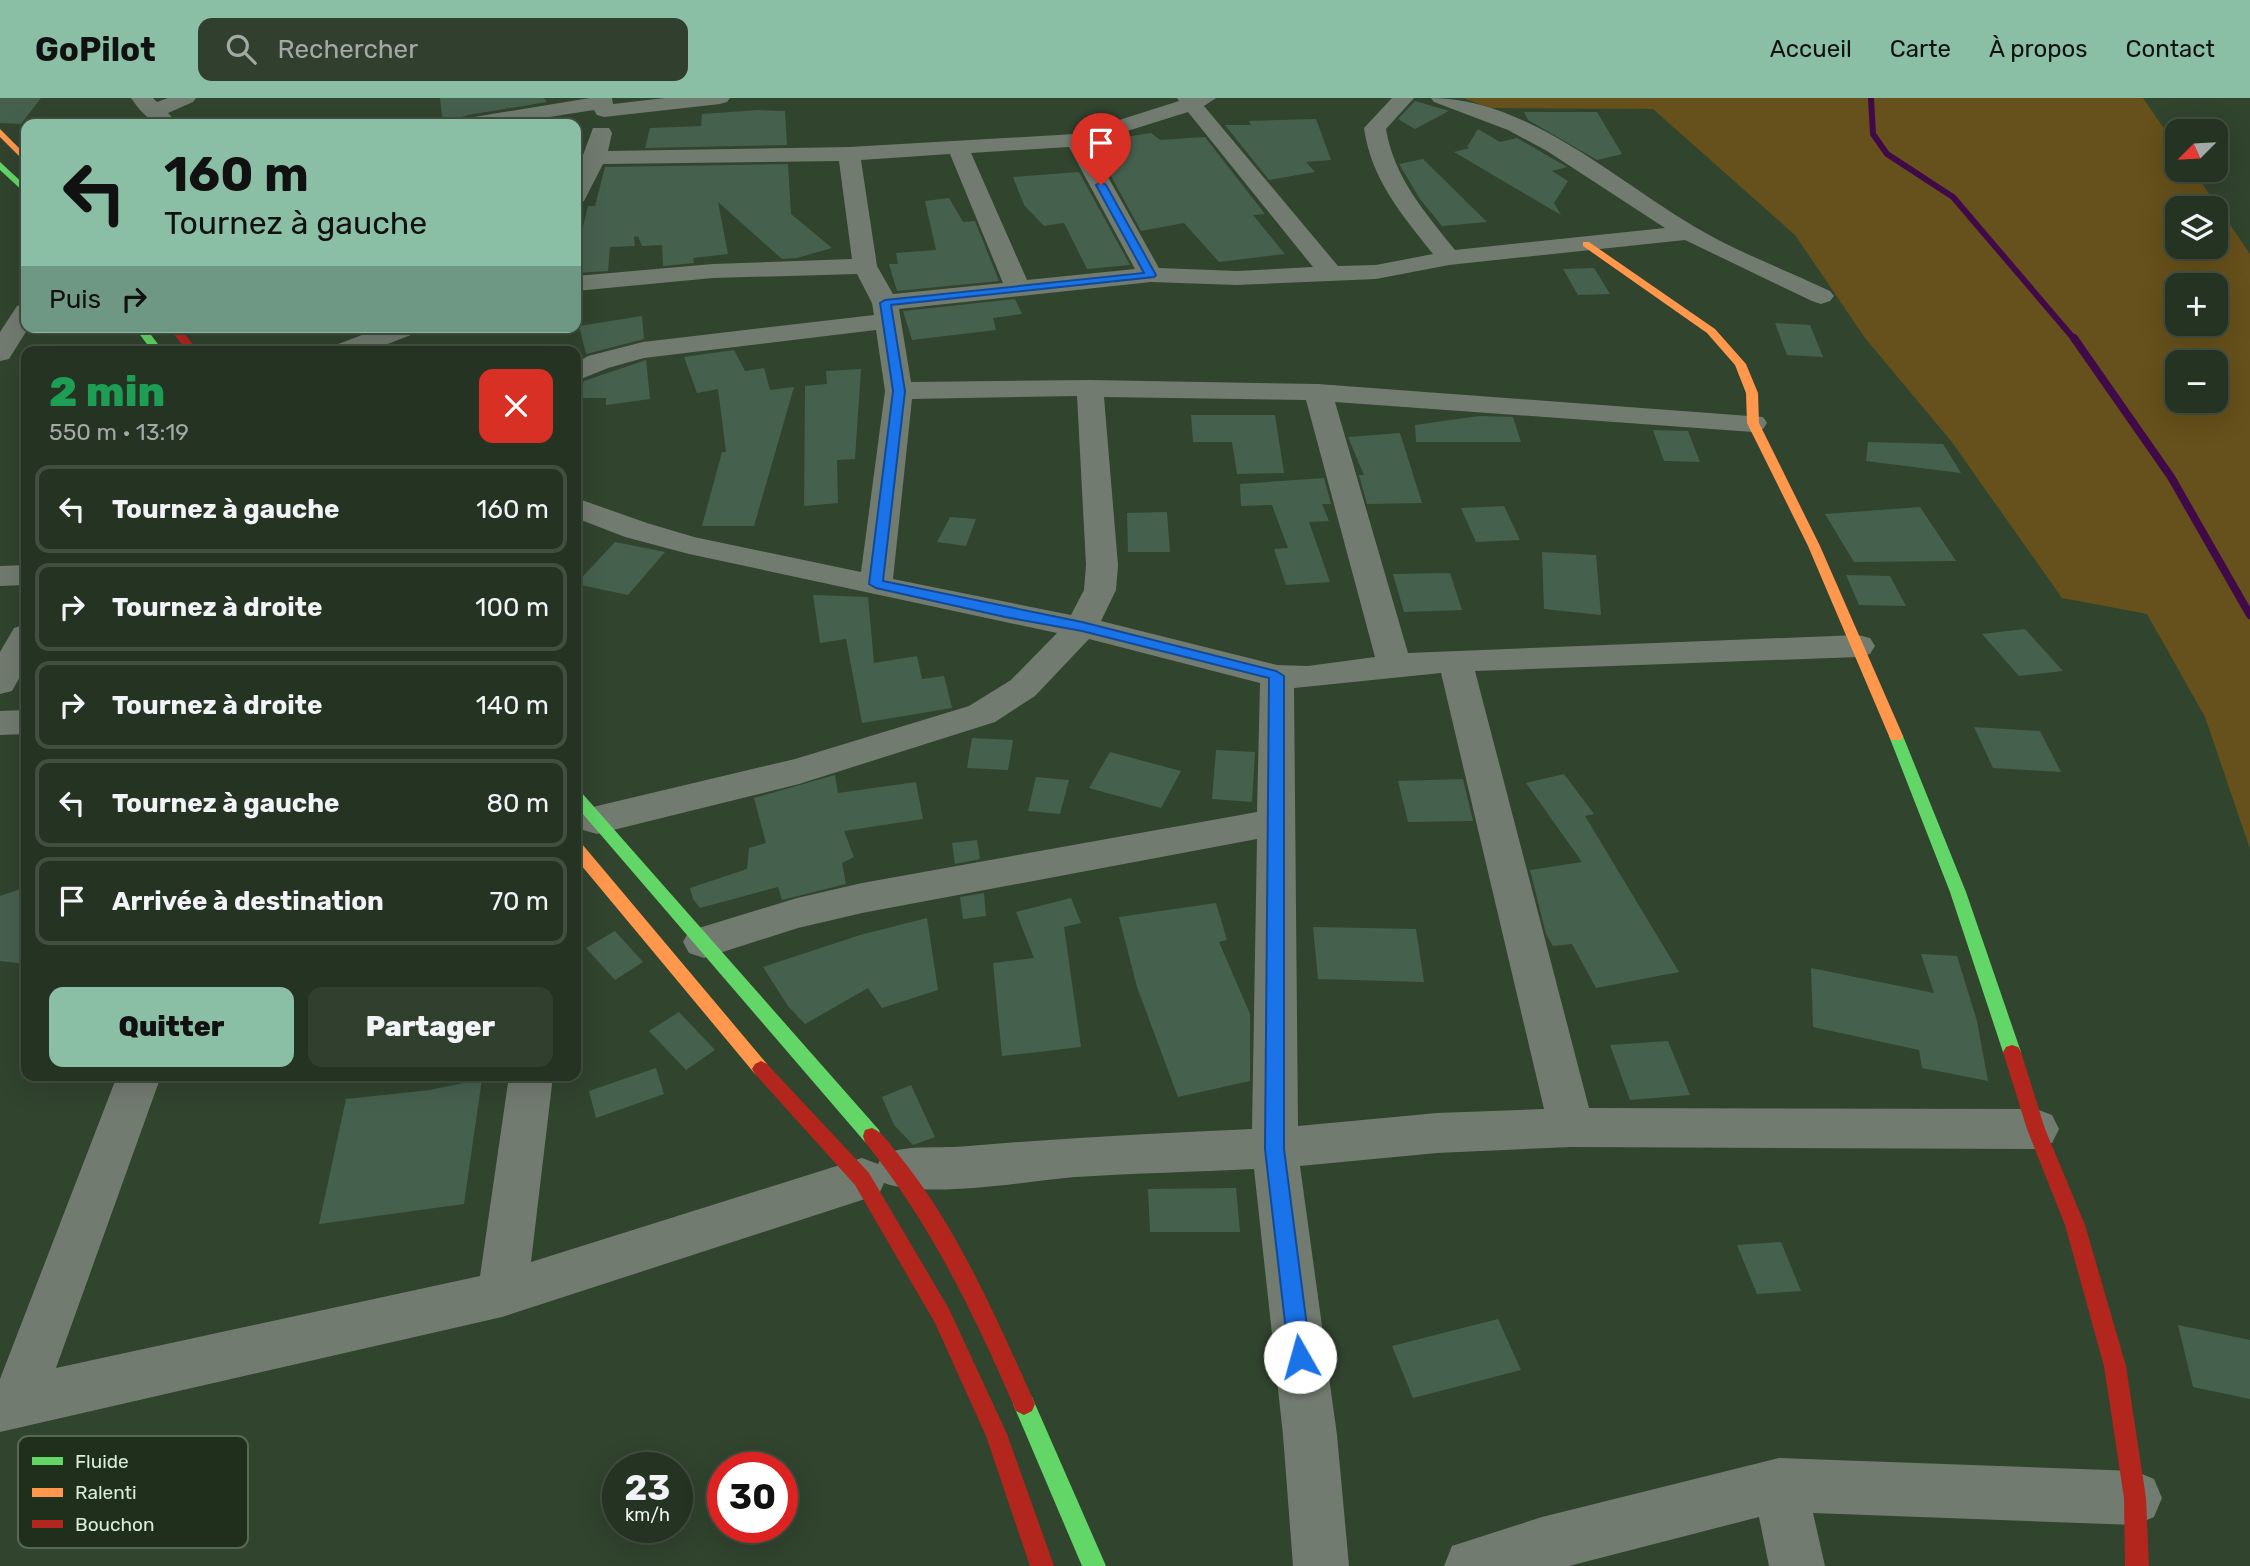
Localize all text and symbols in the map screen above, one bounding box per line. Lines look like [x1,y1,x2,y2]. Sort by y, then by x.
search box [198,18,688,81]
text: GoPilot [35,30,156,69]
icon: search [222,30,260,68]
text: Rechercher [278,34,418,65]
text: Accueil [1770,35,1852,63]
text: Carte [1890,35,1951,63]
text: À propos [1989,35,2088,63]
text: Contact [2126,35,2215,63]
pin [1071,113,1131,185]
north arrow [2165,119,2228,182]
map controls [2165,119,2228,413]
icon: arrive [1082,124,1120,162]
text: 160 m [164,145,309,203]
icon: left [49,147,140,238]
button: layers [2165,196,2228,259]
text: Tournez à gauche [164,204,427,242]
button: + [2165,273,2228,336]
icon: right [115,280,153,318]
text: Puis [49,284,101,315]
button: − [2165,350,2228,413]
text: 2 min [49,367,165,417]
button: close [479,369,553,443]
text: 550 m · 13:19 [49,418,189,446]
icon: left [53,490,91,528]
text: Tournez à gauche [112,494,340,525]
text: 160 m [476,494,549,525]
icon: right [53,588,91,626]
text: Tournez à droite [112,592,322,623]
text: 100 m [475,592,549,623]
icon: right [53,686,91,724]
text: Tournez à droite [112,690,322,721]
text: 140 m [476,690,549,721]
icon: left [53,784,91,822]
text: Tournez à gauche [112,788,340,819]
text: 80 m [486,788,549,819]
icon: arrive [53,882,91,920]
text: Arrivée à destination [112,886,384,917]
text: 70 m [490,886,549,917]
button: Quitter [49,987,294,1067]
button: Partager [308,987,553,1067]
position arrow [1263,1320,1337,1394]
legend [18,1436,248,1548]
text: Fluide [75,1450,129,1473]
speed limit sign: 30 [707,1452,798,1543]
text: 23 [625,1467,670,1509]
text: Ralenti [75,1481,137,1504]
text: km/h [625,1504,670,1526]
text: Bouchon [75,1513,155,1536]

